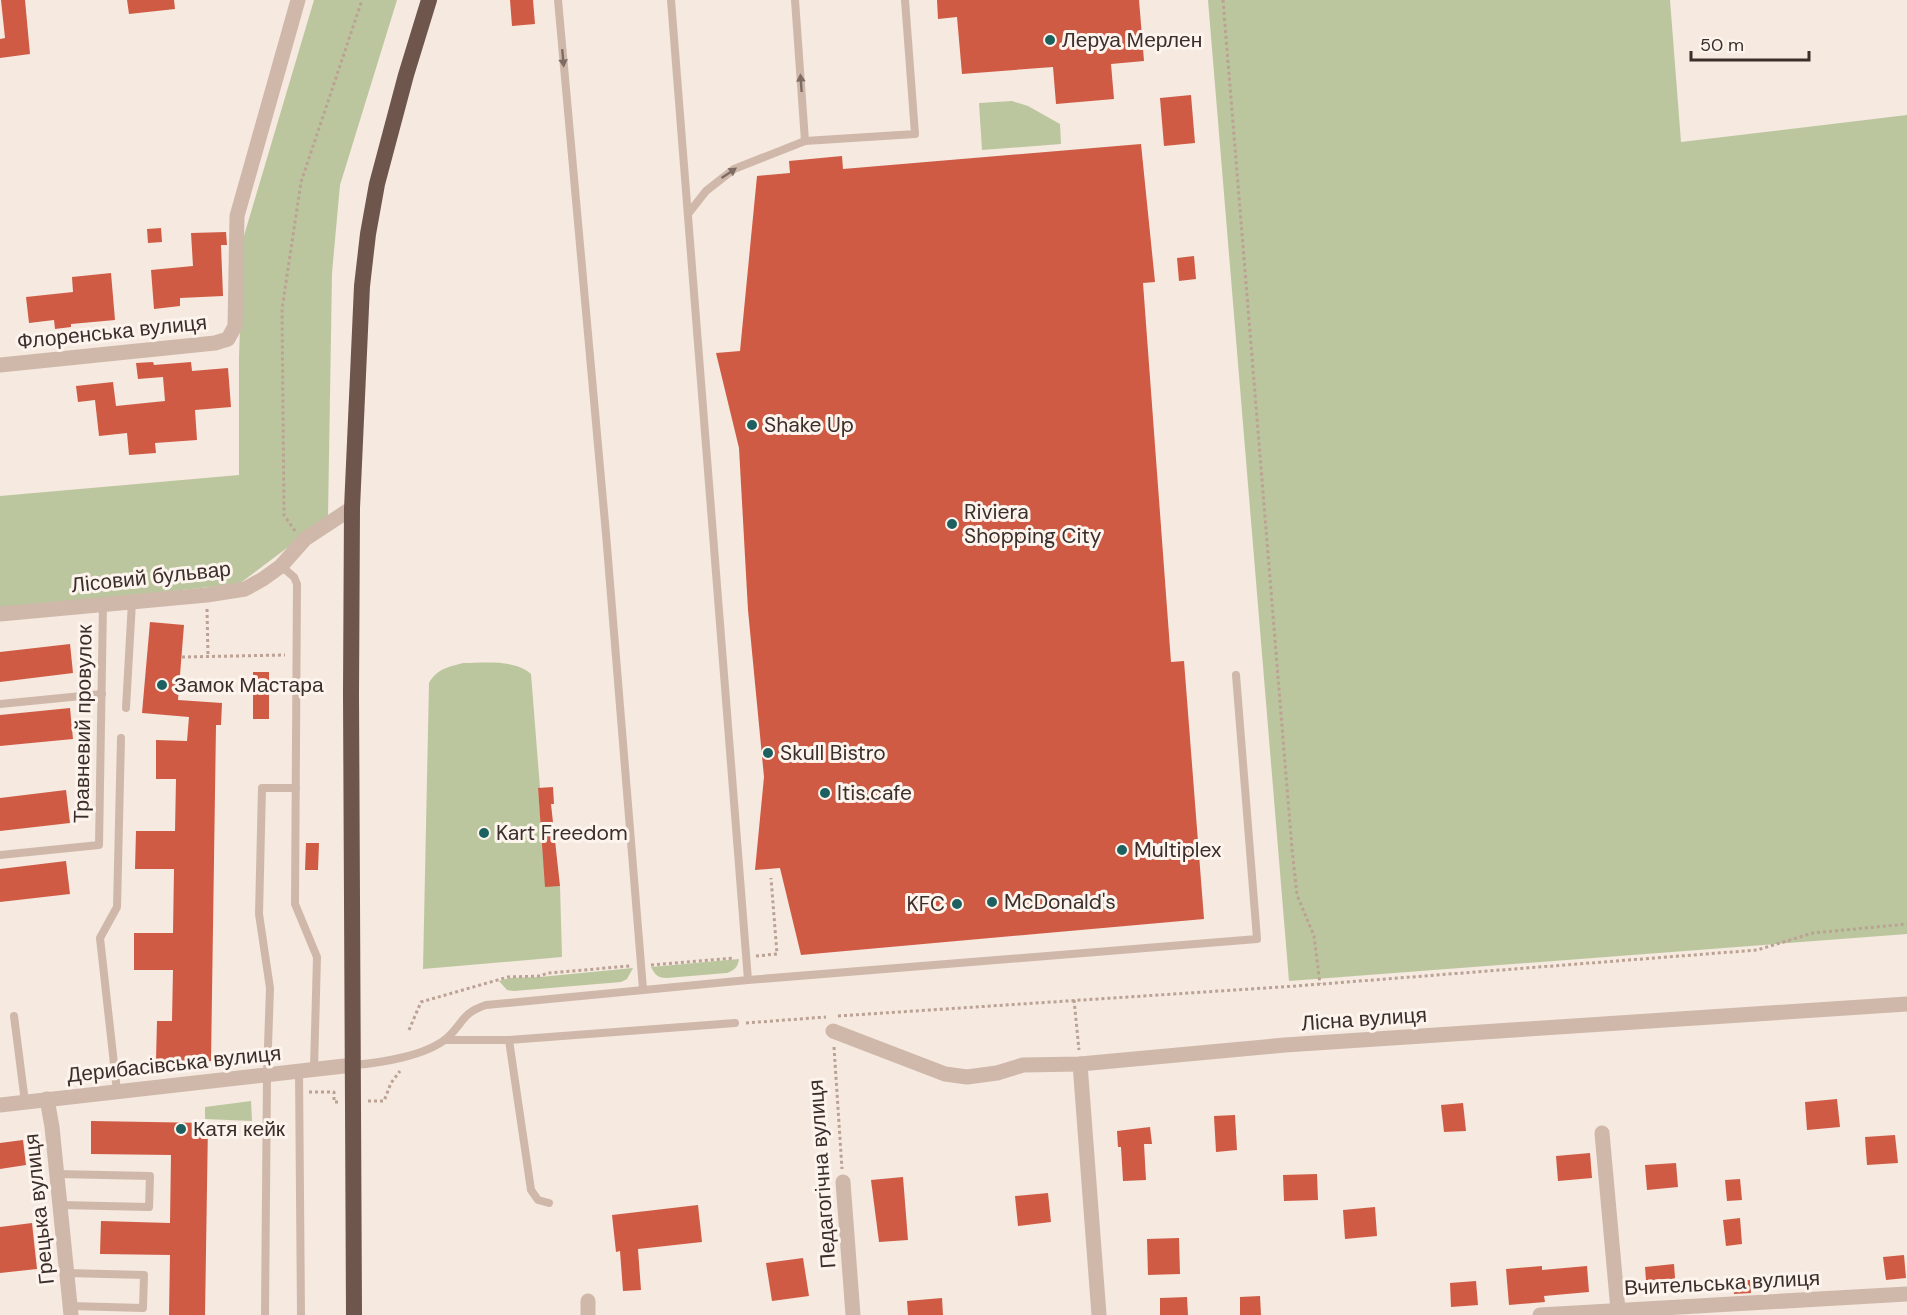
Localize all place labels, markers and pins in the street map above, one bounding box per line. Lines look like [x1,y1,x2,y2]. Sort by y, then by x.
place label: Леруа Мерлен [1062,26,1202,54]
marker: Леруа Мерлен [1043,33,1057,47]
place label: Shake Up [764,411,854,439]
marker: Shake Up [745,418,759,432]
place label: Riviera Shopping City [964,498,1102,550]
marker: Riviera Shopping City [945,517,959,531]
place label: Замок Мастара [174,671,324,699]
marker: Замок Мастара [155,678,169,692]
place label: Skull Bistro [780,739,886,767]
marker: Skull Bistro [761,746,775,760]
place label: Itis.cafe [837,779,912,807]
marker: Itis.cafe [818,786,832,800]
place label: Kart Freedom [496,819,628,847]
marker: Kart Freedom [477,826,491,840]
place label: Multiplex [1134,836,1221,864]
marker: Multiplex [1115,843,1129,857]
place label: McDonald's [1004,888,1116,916]
place label: KFC [906,890,945,918]
marker: McDonald's [985,895,999,909]
marker: KFC [950,897,964,911]
place label: Катя кейк [193,1115,286,1143]
marker: Катя кейк [174,1122,188,1136]

